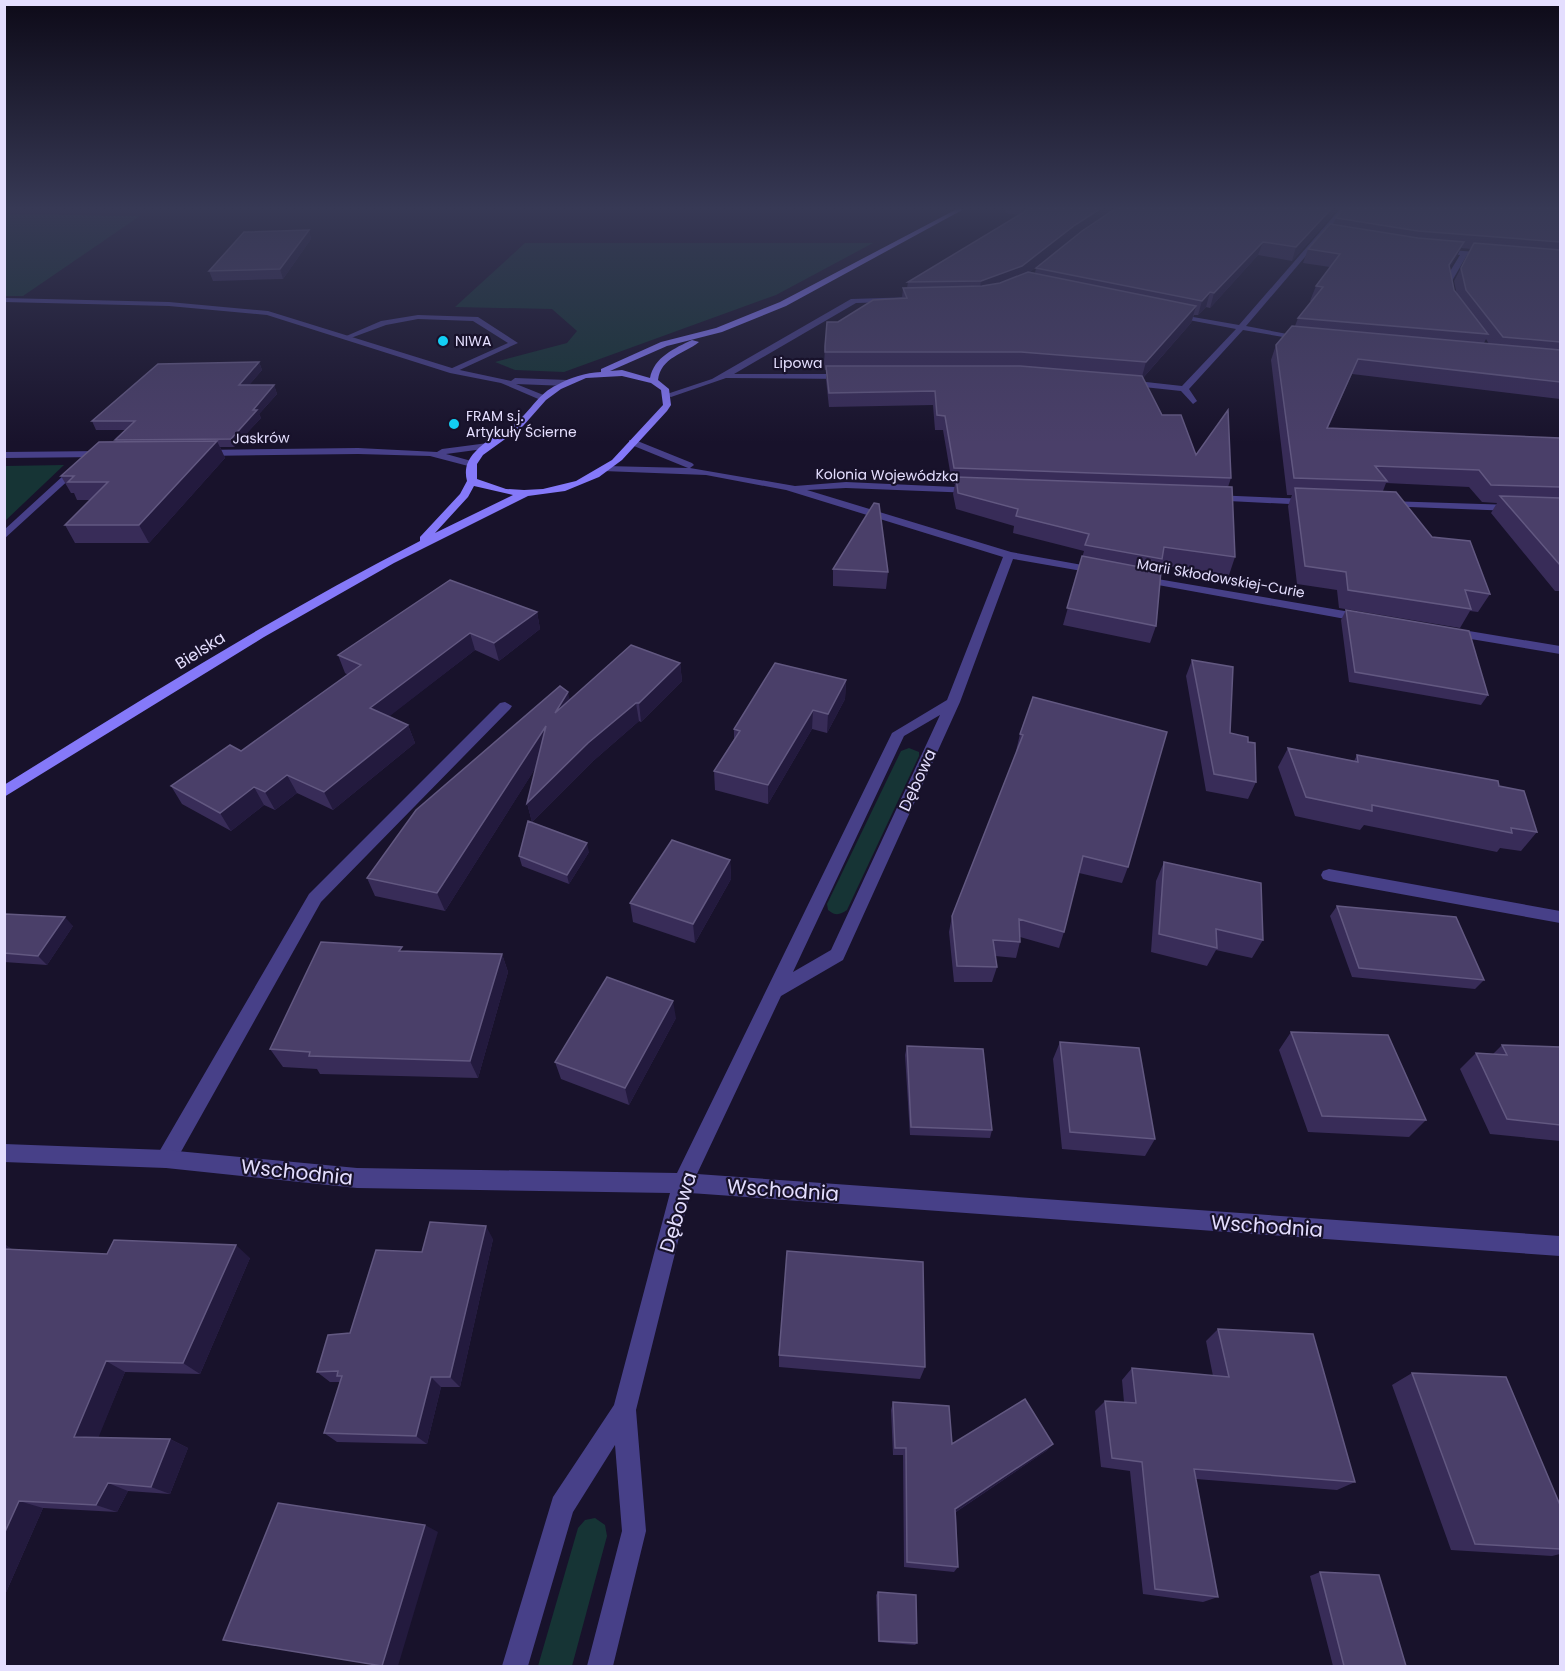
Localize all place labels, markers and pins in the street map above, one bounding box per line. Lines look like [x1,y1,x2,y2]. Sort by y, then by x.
place label: NIWA [455,331,491,351]
marker: NIWA [436,334,450,348]
place label: FRAM s.j. Artykuły Ścierne [466,406,577,442]
marker: FRAM s.j. Artykuły Ścierne [447,417,461,431]

